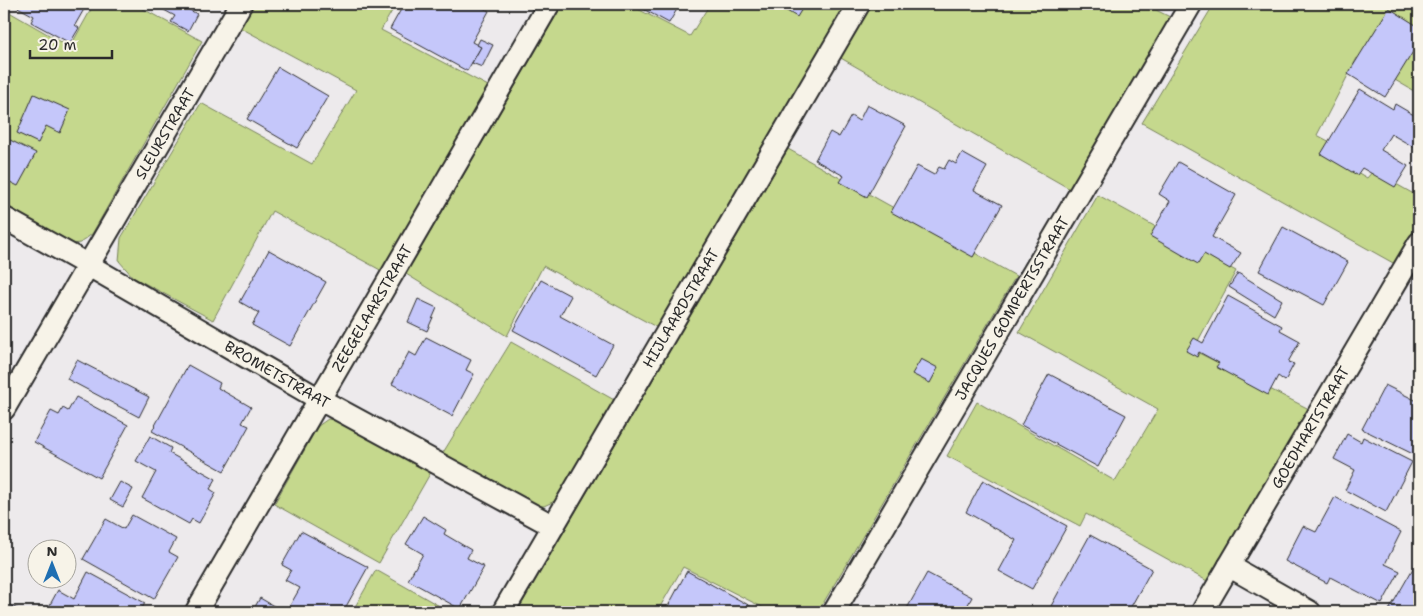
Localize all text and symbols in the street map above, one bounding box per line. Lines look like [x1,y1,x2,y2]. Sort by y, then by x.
scale bar [30,28,112,60]
text: 20 m [38,35,77,55]
street label: SLEURSTRAAT [131,84,200,183]
street label: JACQUES GOMPERTSSTRAAT [950,213,1074,404]
street label: ZEEGELAARSTRAAT [327,241,417,376]
street label: HIJLAARDSTRAAT [638,245,724,372]
street label: BROMETSTRAAT [221,336,334,413]
street label: GOEDHARTSTRAAT [1267,363,1354,492]
north arrow [28,538,78,588]
text: N [46,542,58,560]

